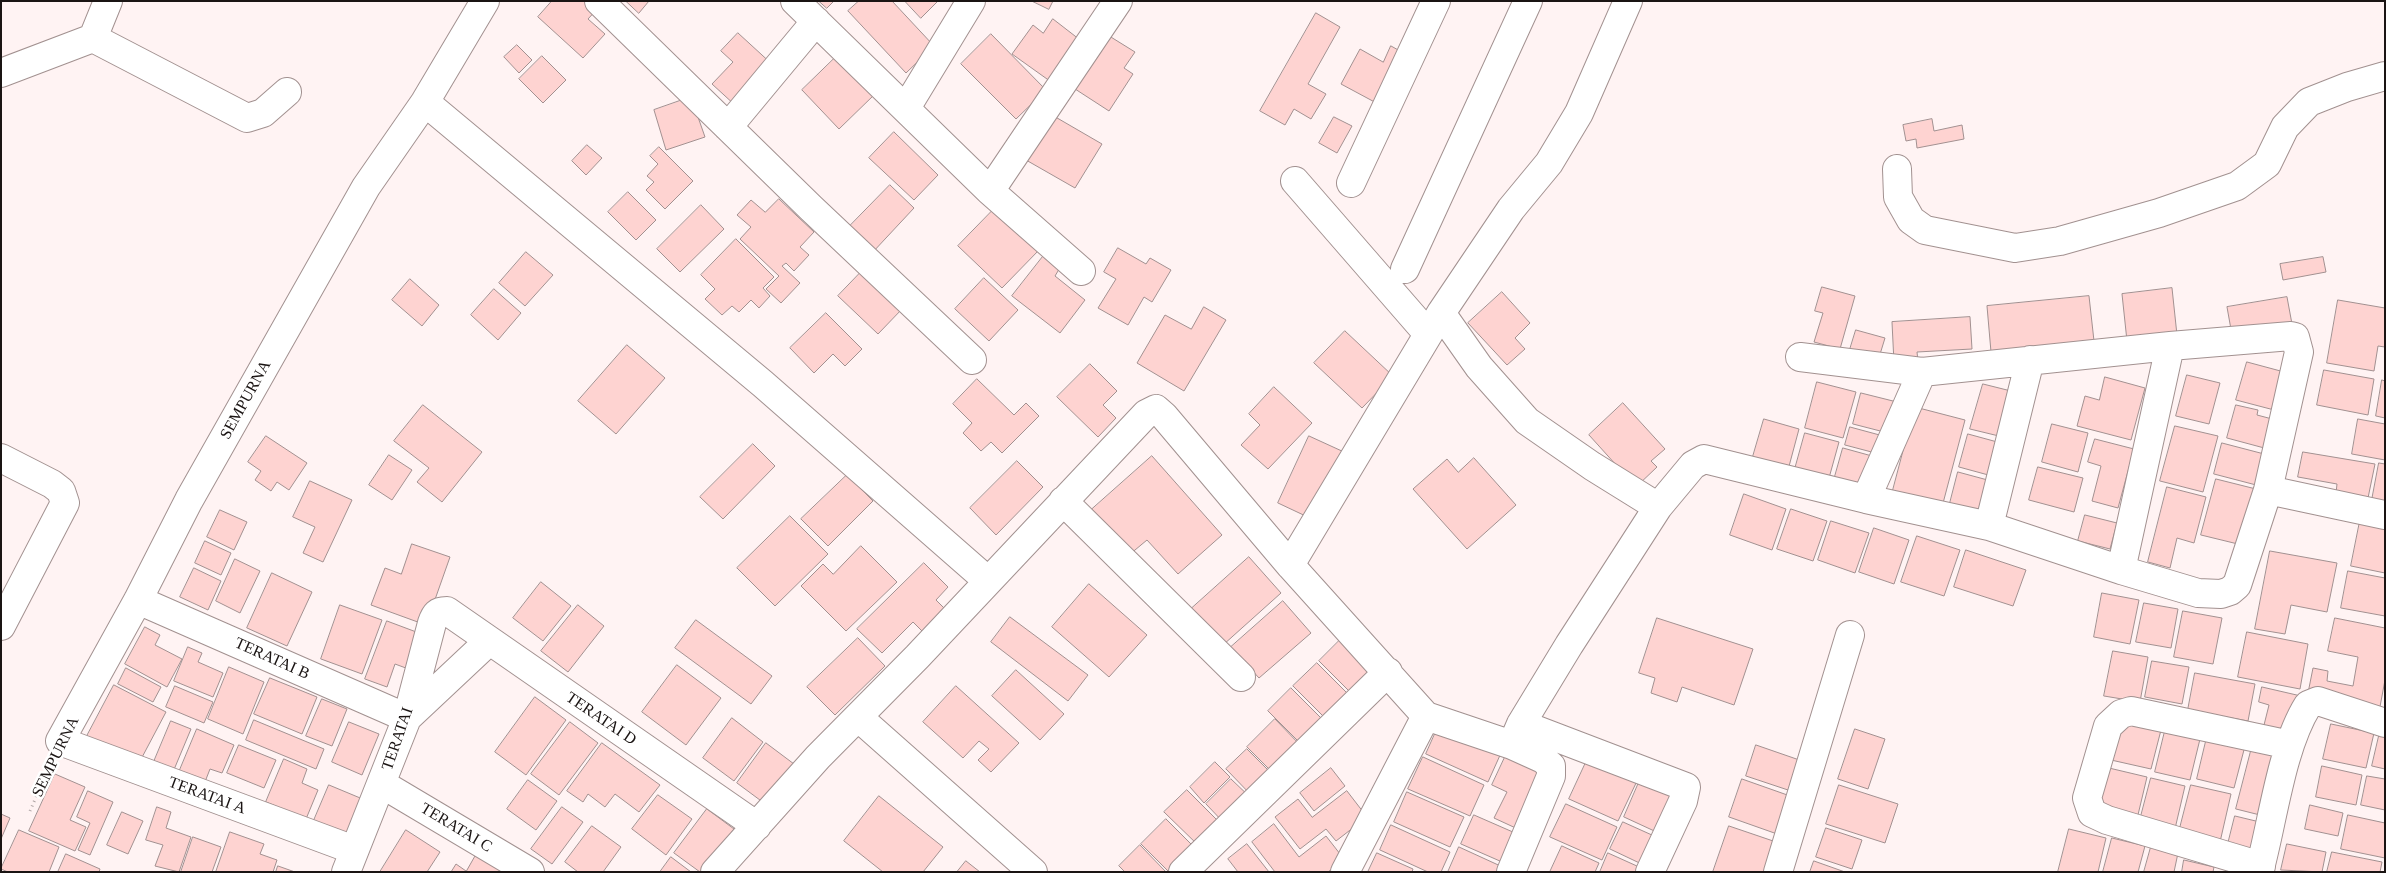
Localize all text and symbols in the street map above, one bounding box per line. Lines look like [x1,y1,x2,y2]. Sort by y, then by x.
street label: SEMPURNA [216,357,276,443]
street label: TERATAI B [232,634,312,684]
street label: TERATAI D [562,688,640,750]
street label: TERATAI [378,705,418,773]
street label: SEMPURNA [28,714,84,800]
street label: TERATAI A [166,773,248,819]
street label: TERATAI C [417,799,495,857]

